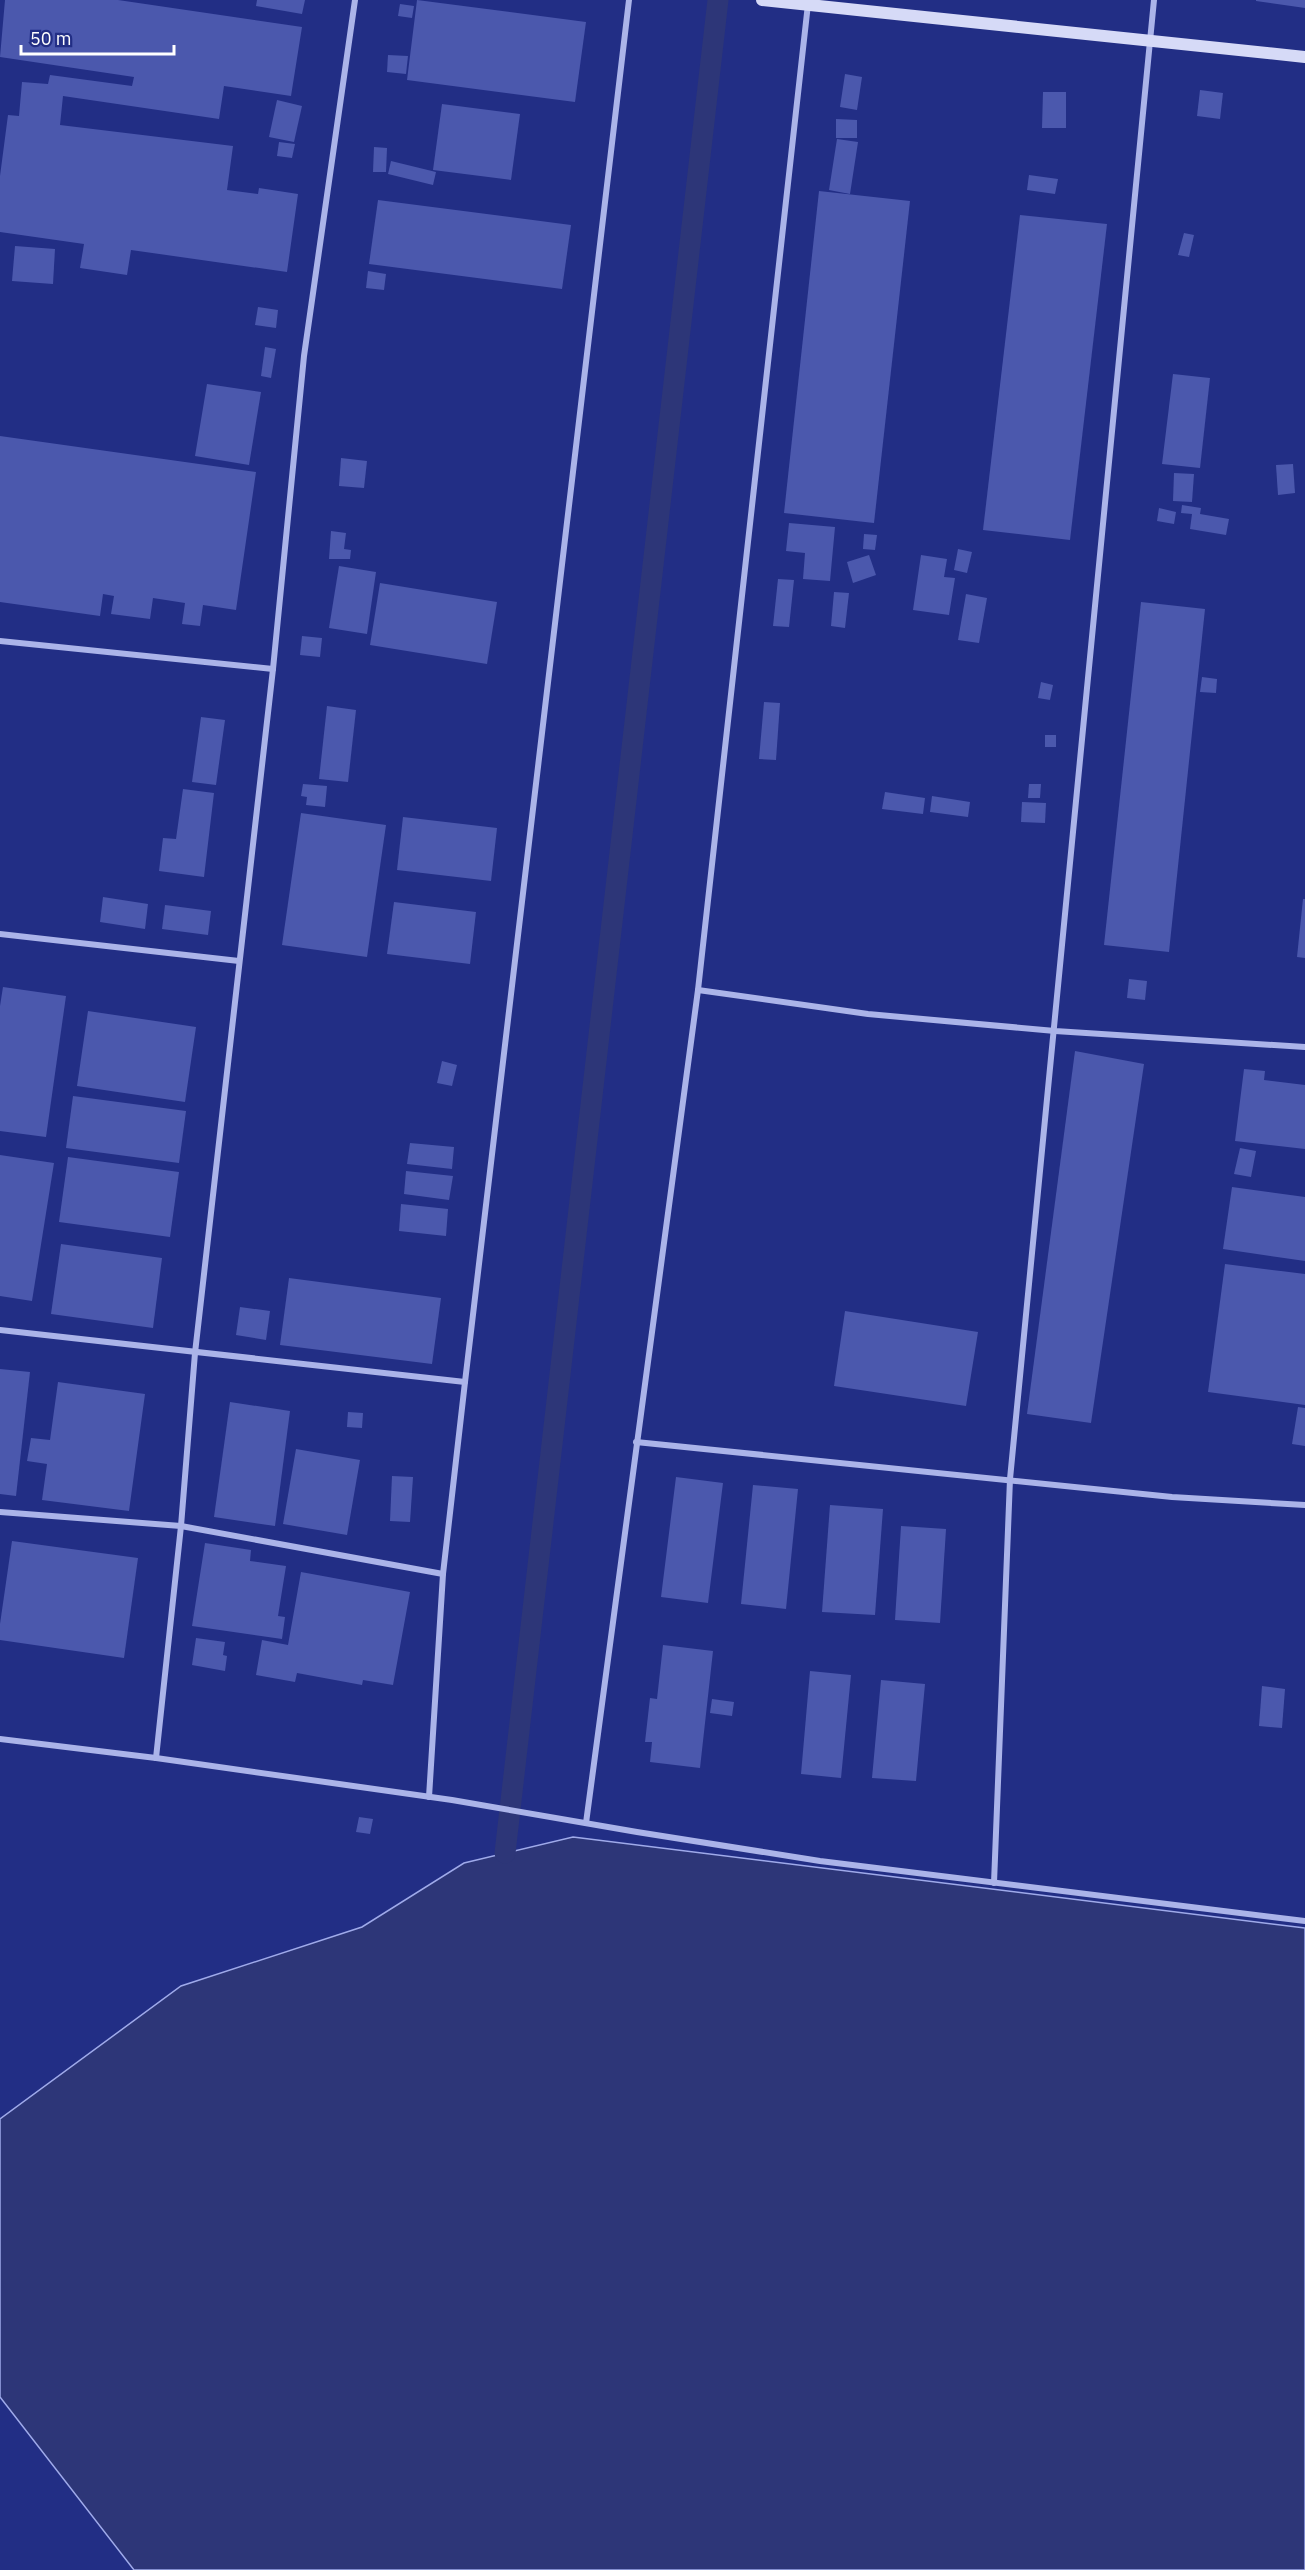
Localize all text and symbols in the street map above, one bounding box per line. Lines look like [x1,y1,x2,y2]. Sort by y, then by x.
scale bar [21,18,174,56]
text: 50 m [30,27,72,50]

